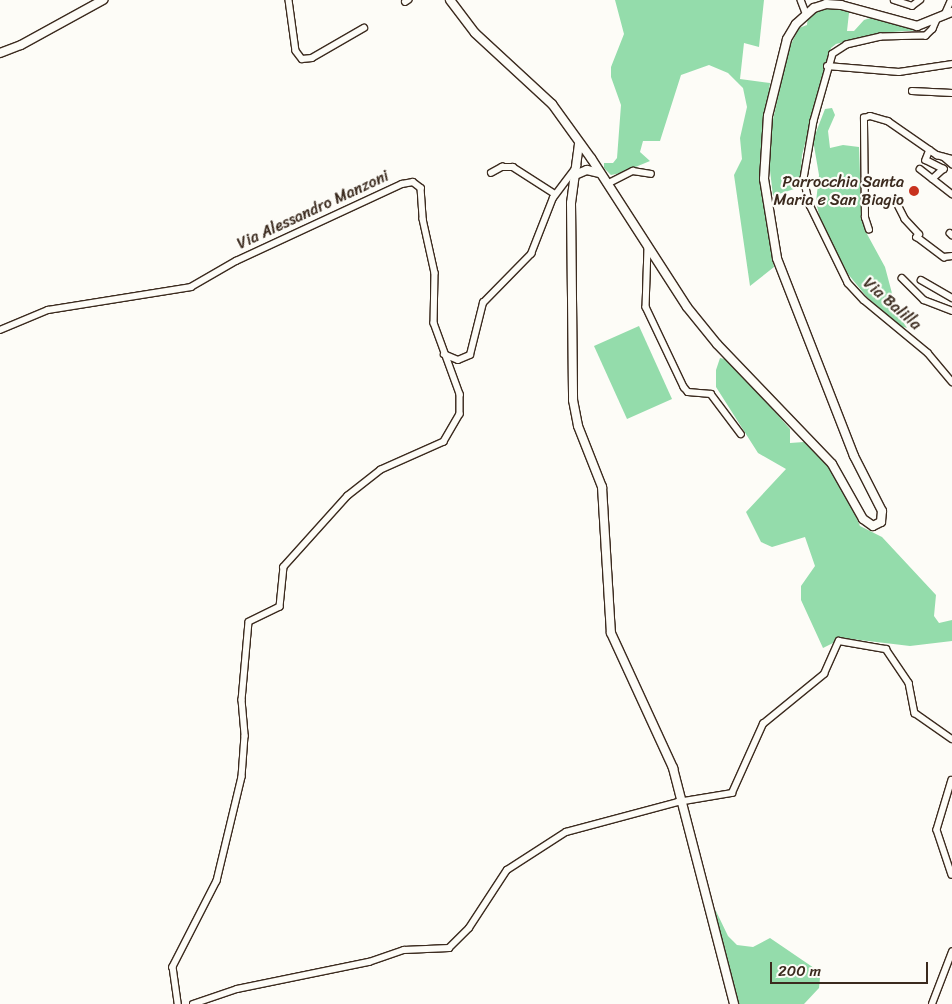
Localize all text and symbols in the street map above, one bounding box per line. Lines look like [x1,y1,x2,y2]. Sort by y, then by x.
street label: Via Alessandro Manzoni [234,166,392,254]
place label: Parrocchia Santa Maria e San Biagio [773,172,904,210]
marker: Parrocchia Santa Maria e San Biagio [908,185,920,197]
street label: Via Balilla [859,274,925,334]
scale bar [772,952,930,984]
text: 200 m [778,958,821,984]

